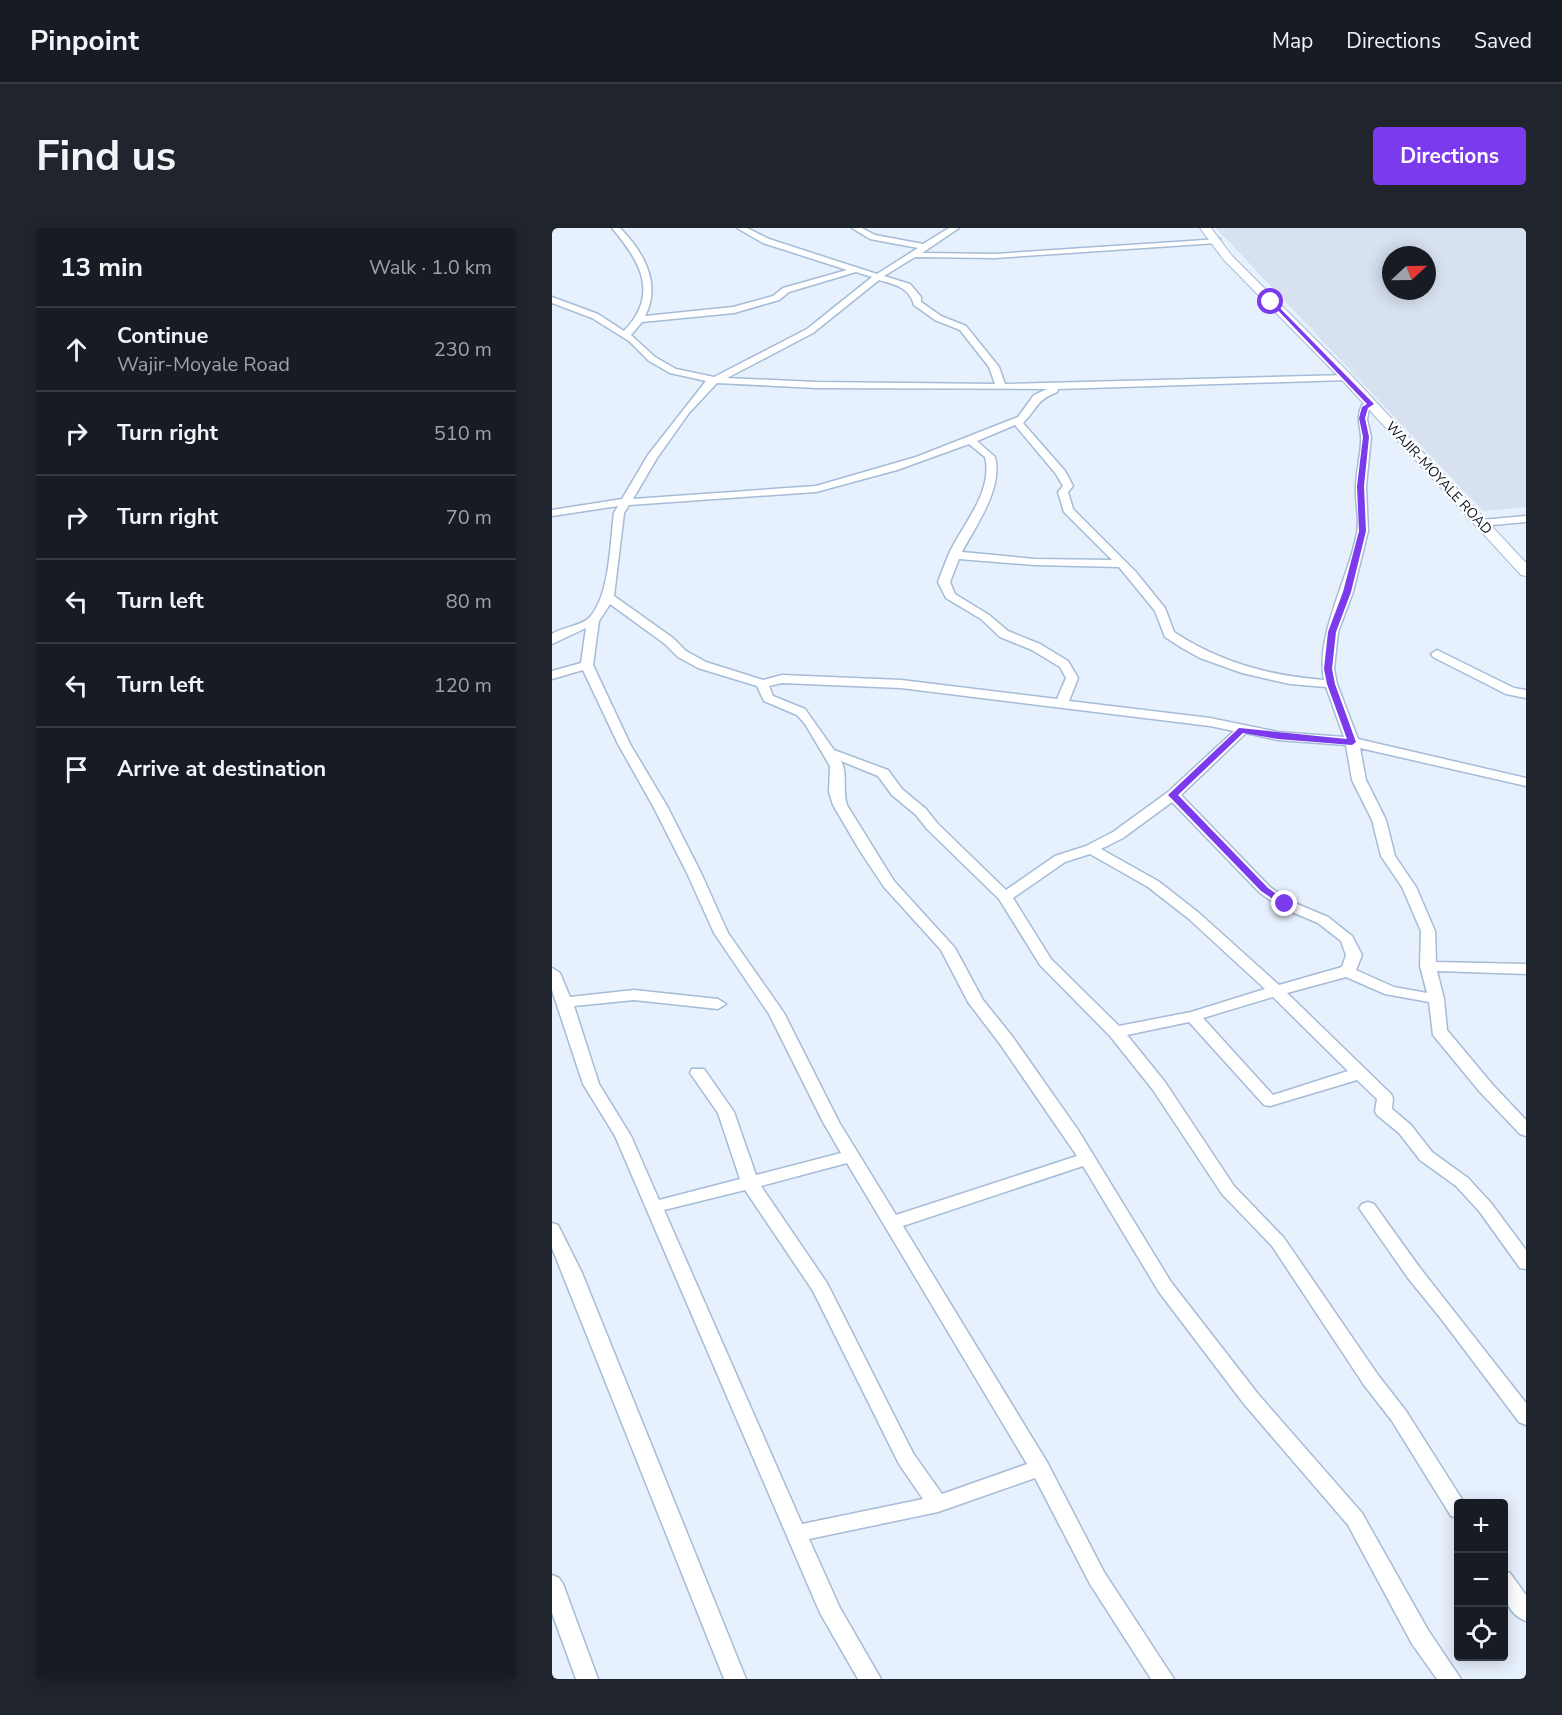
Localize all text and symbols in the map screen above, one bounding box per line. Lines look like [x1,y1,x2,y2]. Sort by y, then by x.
text: Pinpoint [30,22,139,60]
text: Map [1272,27,1313,55]
text: Directions [1346,27,1441,55]
text: Saved [1474,27,1532,55]
button: Directions [1373,127,1526,185]
text: Find us [36,128,176,185]
north arrow [1382,246,1436,300]
text: 13 min [60,250,143,285]
text: Walk · 1.0 km [369,254,492,281]
route start [1257,288,1283,314]
text: Continue [117,321,208,351]
icon: ahead [60,333,93,366]
text: 230 m [434,336,492,363]
text: Wajir-Moyale Road [117,351,290,378]
icon: right [60,417,93,450]
street label: WAJIR-MOYALE ROAD [1382,417,1496,539]
text: Turn right [117,418,218,448]
text: 510 m [434,420,492,447]
icon: right [60,501,93,534]
text: Turn right [117,502,218,532]
text: 70 m [446,504,492,531]
icon: left [60,585,93,618]
text: Turn left [117,586,204,616]
text: 80 m [446,588,492,615]
icon: left [60,669,93,702]
text: Turn left [117,670,204,700]
text: 120 m [434,672,492,699]
icon: arrive [60,753,93,786]
text: Arrive at destination [117,754,326,784]
route end [1271,890,1297,916]
map controls [1454,1499,1508,1661]
button: + [1454,1499,1508,1553]
button: − [1454,1553,1508,1607]
button: locate [1454,1607,1508,1661]

